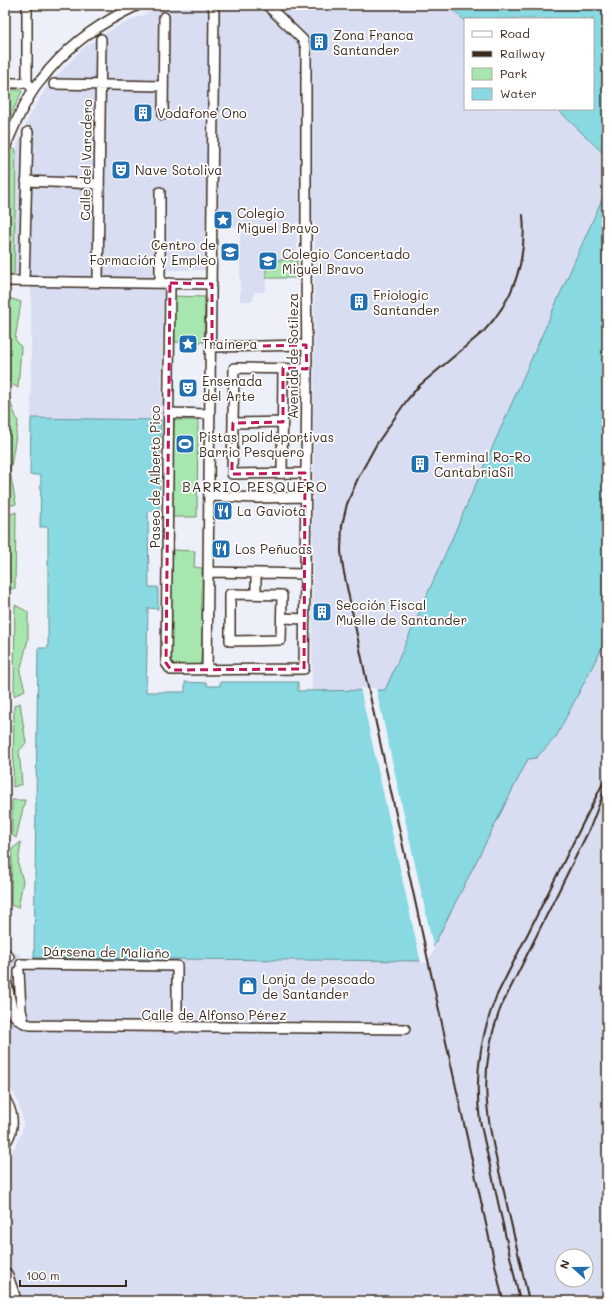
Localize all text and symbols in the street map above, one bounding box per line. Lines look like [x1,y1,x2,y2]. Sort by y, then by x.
legend [464,18,594,110]
text: Road [500,25,530,41]
place label: Zona Franca Santander [333,26,414,58]
building icon: Zona Franca Santander [308,31,330,53]
text: Railway [500,45,545,61]
text: Park [500,65,527,81]
text: Water [500,85,537,101]
street label: Calle del Varadero [76,99,95,221]
building icon: Vodafone Ono [132,102,154,124]
place label: Vodafone Ono [157,104,247,121]
theatre icon: Nave Sotoliva [110,159,132,181]
place label: Nave Sotoliva [135,161,222,178]
place label: Colegio Miguel Bravo [237,204,319,236]
place icon: Colegio Miguel Bravo [212,209,234,231]
place label: Centro de Formación y Empleo [90,236,216,268]
school or university icon: Centro de Formación y Empleo [219,241,241,263]
place label: Colegio Concertado Miguel Bravo [282,245,410,277]
school or university icon: Colegio Concertado Miguel Bravo [257,250,279,272]
place label: Friologic Santander [373,286,439,318]
building icon: Friologic Santander [348,291,370,313]
street label: Avenida de Sotileza [284,293,301,419]
place icon: Trainera [177,333,199,355]
place label: Trainera [202,335,258,352]
place label: Ensenada del Arte [202,372,263,404]
theatre icon: Ensenada del Arte [177,377,199,399]
street label: Paseo de Alberto Pico [146,405,163,548]
place label: Pistas polideportivas Barrio Pesquero [199,428,334,460]
sports icon: Pistas polideportivas Barrio Pesquero [174,433,196,455]
place label: Terminal Ro-Ro CantabriaSil [434,448,531,480]
building icon: Terminal Ro-Ro CantabriaSil [409,453,431,475]
district label: BARRIO PESQUERO [182,477,328,496]
restaurant icon: La Gaviota [212,500,234,522]
place label: La Gaviota [237,502,306,519]
restaurant icon: Los Peñucas [210,538,232,560]
place label: Los Peñucas [235,540,312,557]
place label: Sección Fiscal Muelle de Santander [336,596,467,628]
building icon: Sección Fiscal Muelle de Santander [311,601,333,623]
street label: Dársena de Maliaño [43,942,170,961]
place label: Lonja de pescado de Santander [262,970,375,1002]
shop icon: Lonja de pescado de Santander [237,975,259,997]
street label: Calle de Alfonso Pérez [142,1006,286,1023]
north arrow [554,1248,594,1288]
text: N [556,1258,573,1271]
scale bar [20,1262,126,1288]
text: 100 m [26,1267,60,1283]

